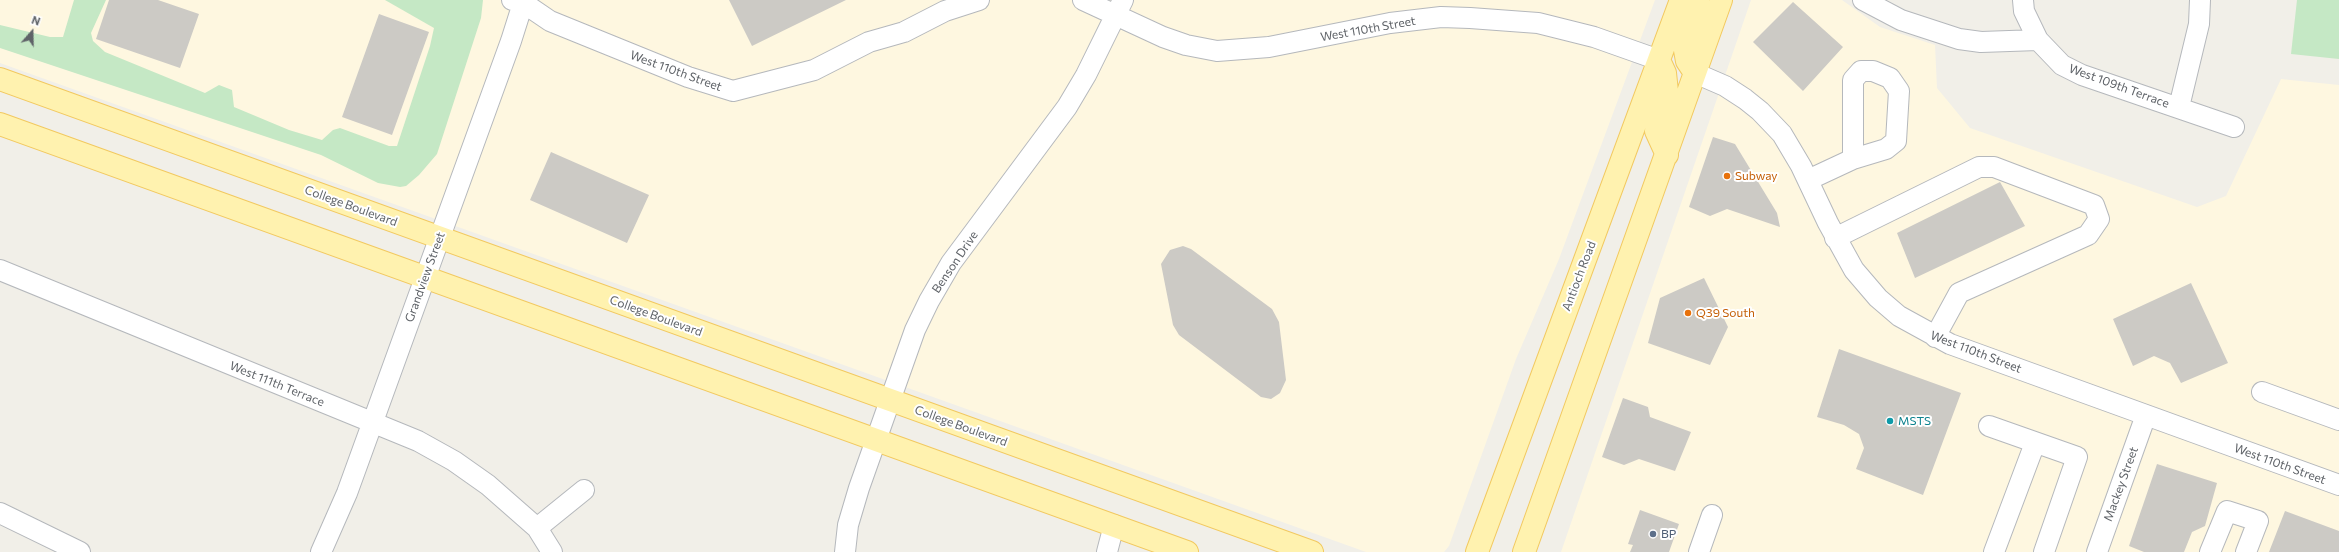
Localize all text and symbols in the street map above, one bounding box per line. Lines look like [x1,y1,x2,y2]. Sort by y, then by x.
north arrow [12,12,52,52]
text: N [30,13,42,28]
street label: West 110th Street [1319,14,1417,44]
street label: West 110th Street [628,48,724,94]
street label: West 109th Terrace [2067,61,2171,111]
place label: Subway [1735,169,1778,183]
marker: Subway [1722,171,1732,181]
street label: College Boulevard [303,183,399,229]
street label: Benson Drive [929,228,981,296]
street label: Grandview Street [402,230,448,324]
street label: Antioch Road [1559,239,1599,313]
street label: College Boulevard [608,293,704,339]
place label: Q39 South [1696,306,1755,320]
marker: Q39 South [1683,308,1693,318]
street label: West 110th Street [1928,328,2024,376]
street label: West 111th Terrace [227,358,327,410]
street label: College Boulevard [913,403,1009,449]
place label: MSTS [1898,414,1931,428]
marker: MSTS [1885,416,1895,426]
street label: West 110th Street [2232,441,2328,487]
street label: Mackey Street [2101,445,2141,523]
place label: BP [1661,527,1676,541]
marker: BP [1648,529,1658,539]

